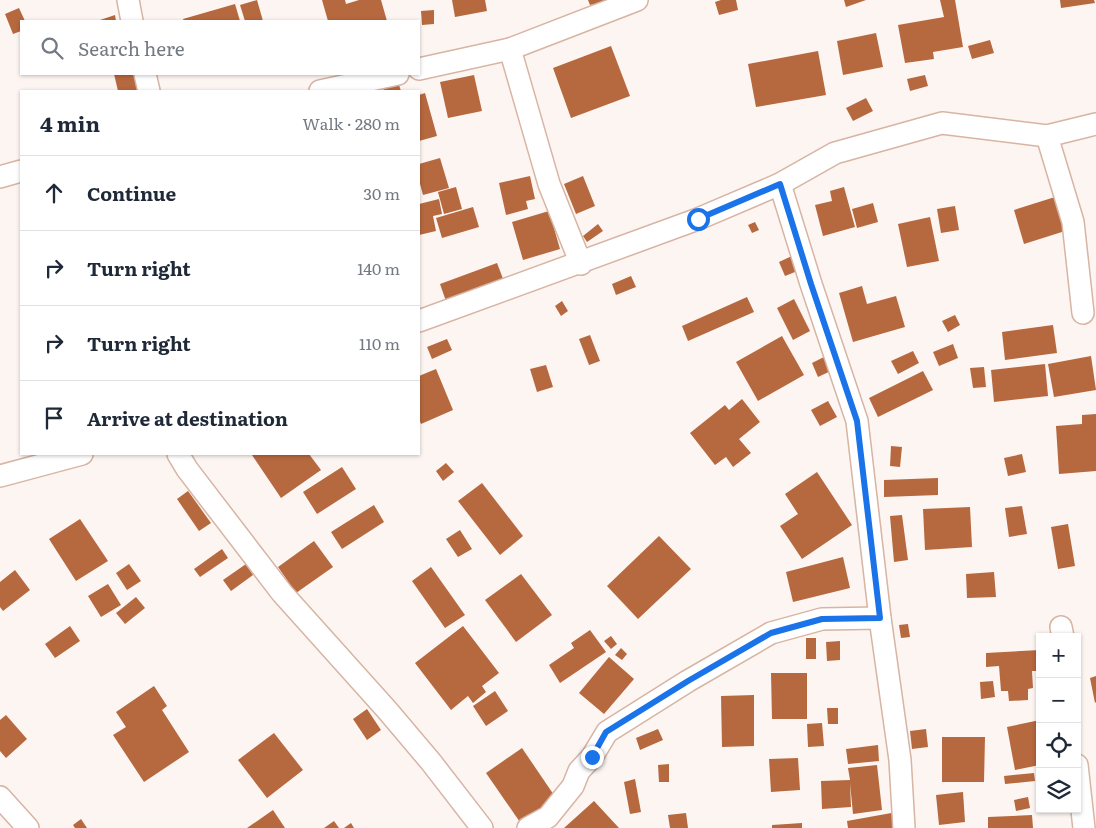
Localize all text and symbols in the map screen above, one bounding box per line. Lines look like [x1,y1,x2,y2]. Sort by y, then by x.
search box [20,20,420,75]
icon: search [38,34,66,62]
text: Search here [78,34,185,62]
text: 4 min [40,107,100,138]
text: Walk · 280 m [302,111,400,135]
icon: ahead [40,179,68,207]
text: Continue [87,179,176,207]
text: 30 m [363,181,400,205]
route start [687,208,710,231]
icon: right [40,254,68,282]
text: Turn right [87,254,191,282]
text: 140 m [357,256,400,280]
icon: right [40,329,68,357]
text: Turn right [87,329,191,357]
text: 110 m [359,331,400,355]
icon: arrive [40,404,68,432]
text: Arrive at destination [87,404,288,432]
map controls [1036,633,1081,813]
button: + [1036,633,1081,678]
button: − [1036,678,1081,723]
button: locate [1036,723,1081,768]
route end [581,746,604,769]
button: layers [1036,768,1081,813]

